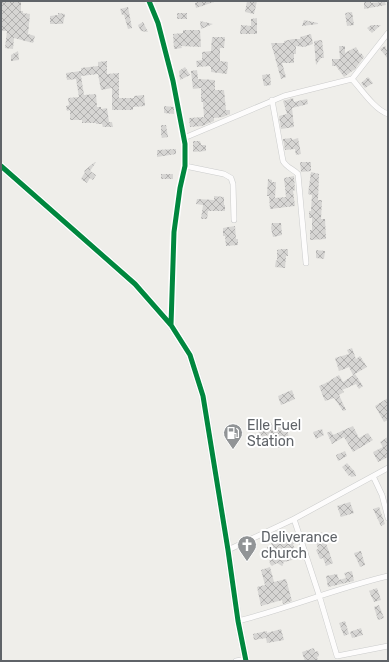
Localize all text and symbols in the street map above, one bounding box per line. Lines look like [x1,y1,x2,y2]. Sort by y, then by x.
place label: Elle Fuel Station [247,417,301,450]
fuel station icon: Elle Fuel Station [222,422,244,450]
place label: Deliverance church [261,529,338,562]
church icon: Deliverance church [236,534,258,562]

